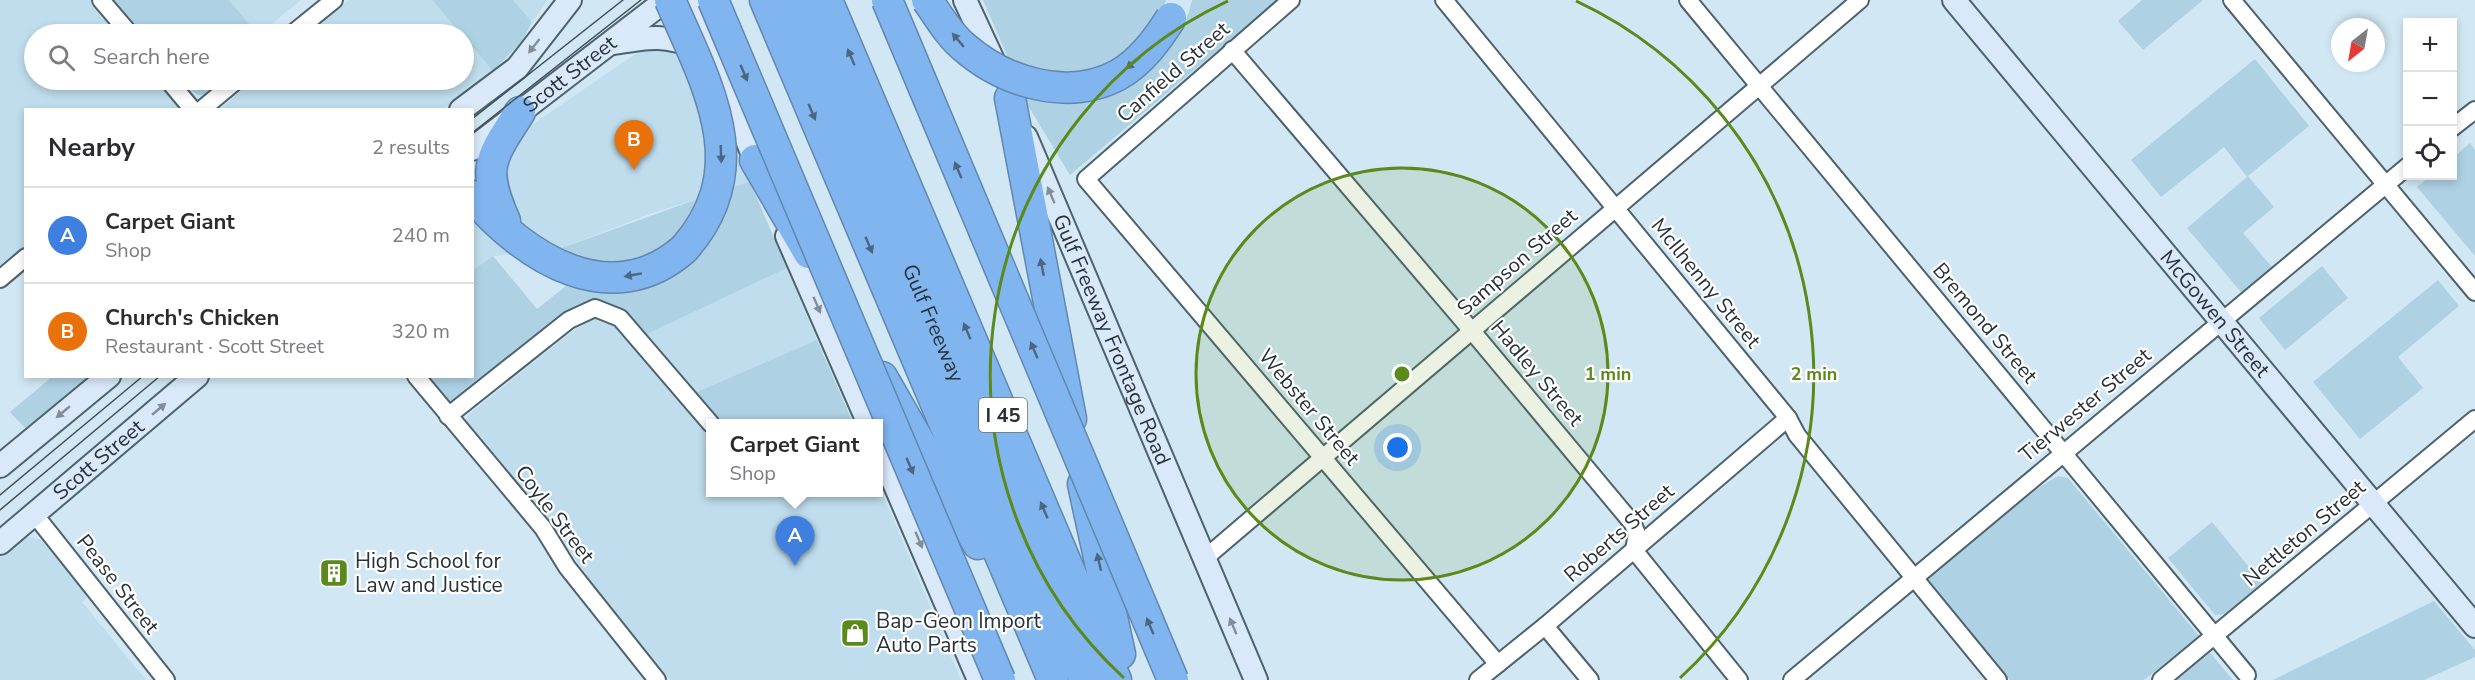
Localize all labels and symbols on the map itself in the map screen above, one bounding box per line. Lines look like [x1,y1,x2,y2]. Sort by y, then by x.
street label: Canfield Street [1111,15,1236,129]
north arrow [2331,18,2385,72]
street label: Scott Street [517,29,623,119]
one-way arrow [952,33,965,48]
one-way arrow [528,38,540,54]
one-way arrow [846,48,855,66]
one-way arrow [1126,56,1141,69]
one-way arrow [739,65,749,83]
one-way arrow [808,103,817,121]
pin: B [614,120,654,170]
one-way arrow [716,145,725,164]
one-way arrow [953,160,963,178]
one-way arrow [1046,186,1056,204]
street label: Sampson Street [1451,202,1584,322]
street label: Gulf Freeway Frontage Road [1046,210,1177,469]
street label: McIlhenny Street [1645,212,1768,354]
one-way arrow [864,237,874,255]
street label: McGowen Street [2154,244,2277,384]
one-way arrow [1037,257,1046,276]
street label: Bremond Street [1926,257,2044,390]
street label: Gulf Freeway [896,260,971,387]
one-way arrow [624,271,643,280]
one-way arrow [812,296,822,314]
street label: Hadley Street [1484,314,1590,432]
one-way arrow [963,322,972,339]
one-way arrow [1029,340,1039,358]
street label: Tierwester Street [2013,341,2157,468]
street label: Webster Street [1252,343,1366,472]
text: 1 min [1585,362,1631,386]
text: 2 min [1791,362,1837,386]
centre of rings [1392,364,1412,384]
road number: I 45 [979,398,1027,432]
one-way arrow [151,403,166,416]
one-way arrow [55,406,71,419]
street label: Scott Street [47,413,150,506]
your location [1383,433,1412,462]
one-way arrow [905,457,915,475]
street label: Coyle Street [509,459,601,569]
street label: Nettleton Street [2237,473,2372,593]
street label: Roberts Street [1558,477,1680,589]
one-way arrow [1039,501,1049,519]
pin: A [776,516,814,566]
street label: Pease Street [70,528,166,640]
one-way arrow [914,531,924,549]
place label: High School for Law and Justice [355,547,503,599]
one-way arrow [1093,552,1103,571]
building icon: High School for Law and Justice [318,557,350,589]
place label: Bap-Geon Import Auto Parts [876,607,1042,659]
shop icon: Bap-Geon Import Auto Parts [839,617,871,649]
one-way arrow [1145,617,1154,635]
one-way arrow [1228,617,1238,635]

